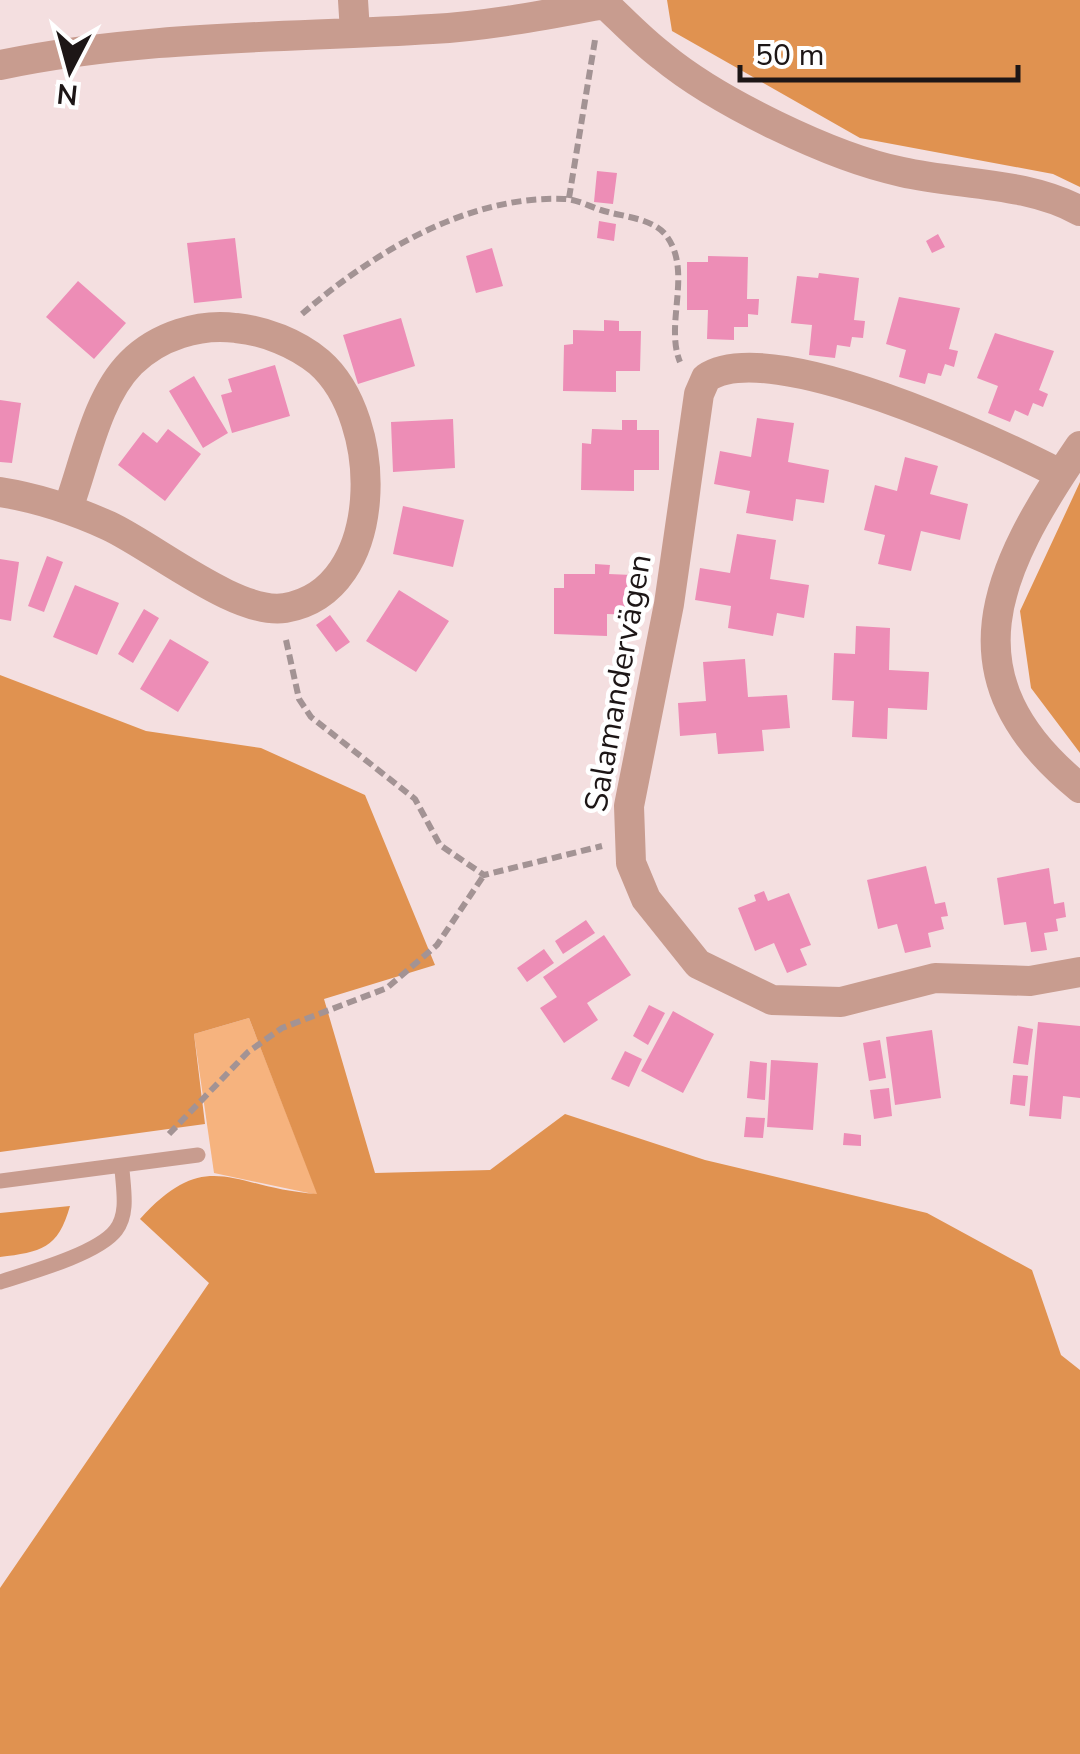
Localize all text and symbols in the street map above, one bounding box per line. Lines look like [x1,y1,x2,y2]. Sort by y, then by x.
north arrow [20,20,120,120]
scale bar [740,20,1018,82]
text: 50 m [755,35,824,76]
text: N [55,74,80,114]
street label: Salamandervägen [574,551,662,815]

